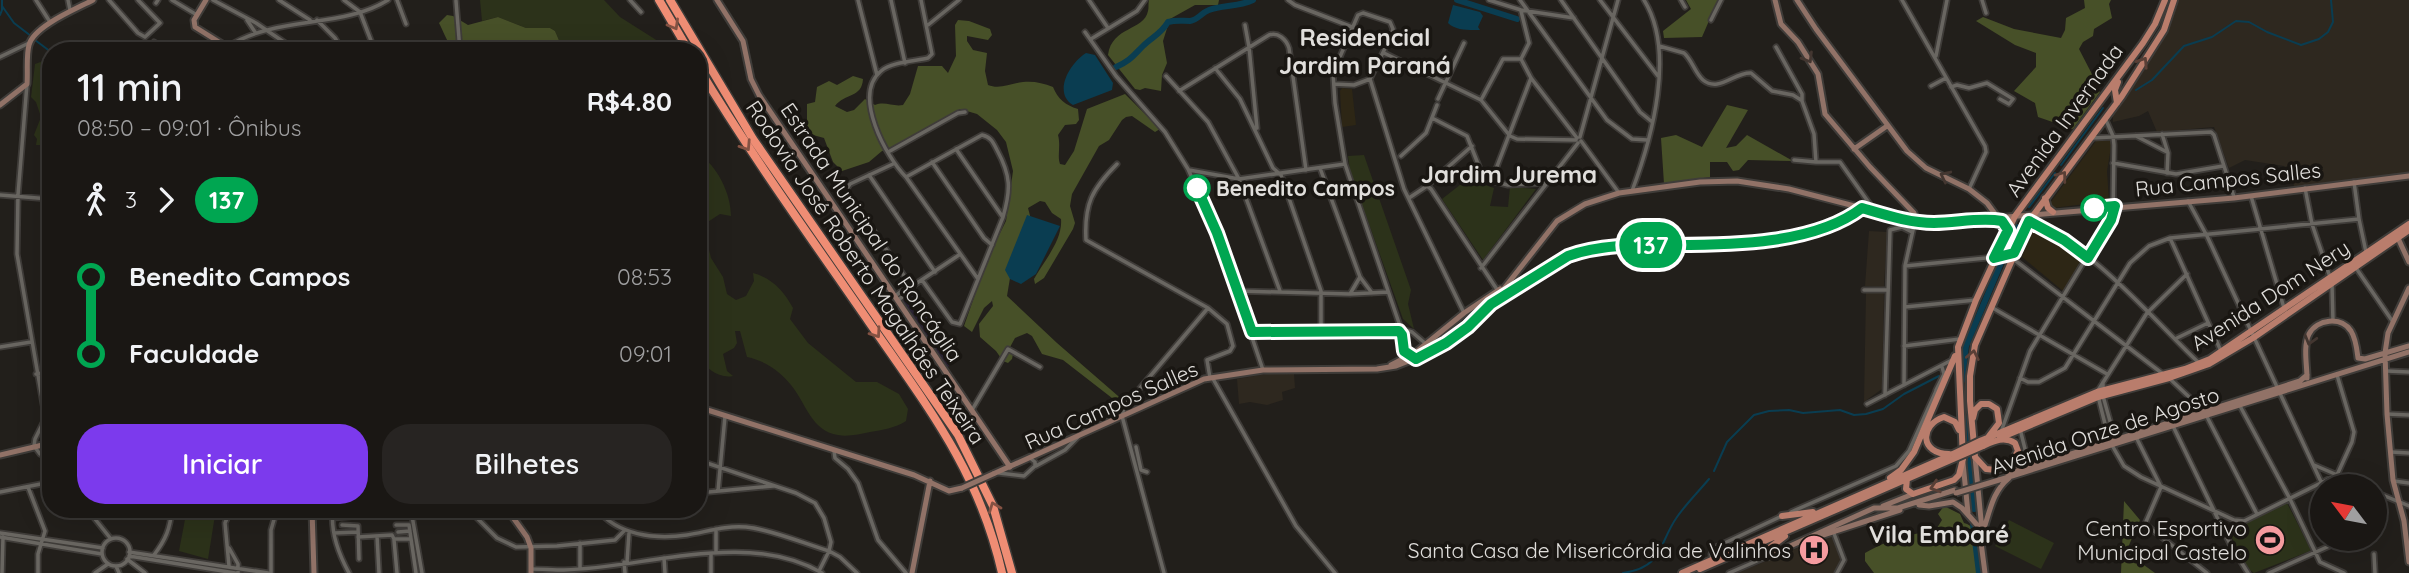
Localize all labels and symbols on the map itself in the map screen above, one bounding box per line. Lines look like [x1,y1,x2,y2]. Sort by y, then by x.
one-way arrow [666,18,679,31]
district label: Residencial Jardim Paraná [1279,22,1451,80]
street label: Avenida Invernada [2000,39,2128,201]
one-way arrow [1799,50,1812,63]
one-way arrow [2135,57,2147,70]
street label: Rodovia José Roberto Magalhães Teixeira [741,95,991,449]
street label: Estrada Municipal do Roncáglia [775,98,969,366]
one-way arrow [738,138,751,151]
street label: Rua Campos Salles [2134,156,2322,202]
district label: Jardim Jurema [1421,159,1597,189]
one-way arrow [1940,171,1952,185]
one-way arrow [2053,171,2066,184]
marker: Benedito Campos [1184,175,1210,201]
place label: Benedito Campos [1216,175,1395,201]
unlabelled marker [2081,195,2107,221]
line badge: 137 [1611,222,1691,268]
street label: Avenida Dom Nery [2186,234,2354,356]
one-way arrow [868,325,880,338]
one-way arrow [2303,334,2318,346]
one-way arrow [1965,349,1980,361]
street label: Rua Campos Salles [1021,355,1201,455]
street label: Avenida Onze de Agosto [1988,381,2222,479]
north arrow [2310,474,2387,551]
one-way arrow [1930,479,1942,493]
one-way arrow [988,502,1002,514]
place label: Centro Esportivo Municipal Castelo [2077,515,2247,565]
district label: Vila Embaré [1869,519,2009,549]
sports icon: Centro Esportivo Municipal Castelo [2253,523,2287,557]
hospital icon: Santa Casa de Misericórdia de Valinhos [1797,533,1831,567]
place label: Santa Casa de Misericórdia de Valinhos [1408,537,1791,563]

